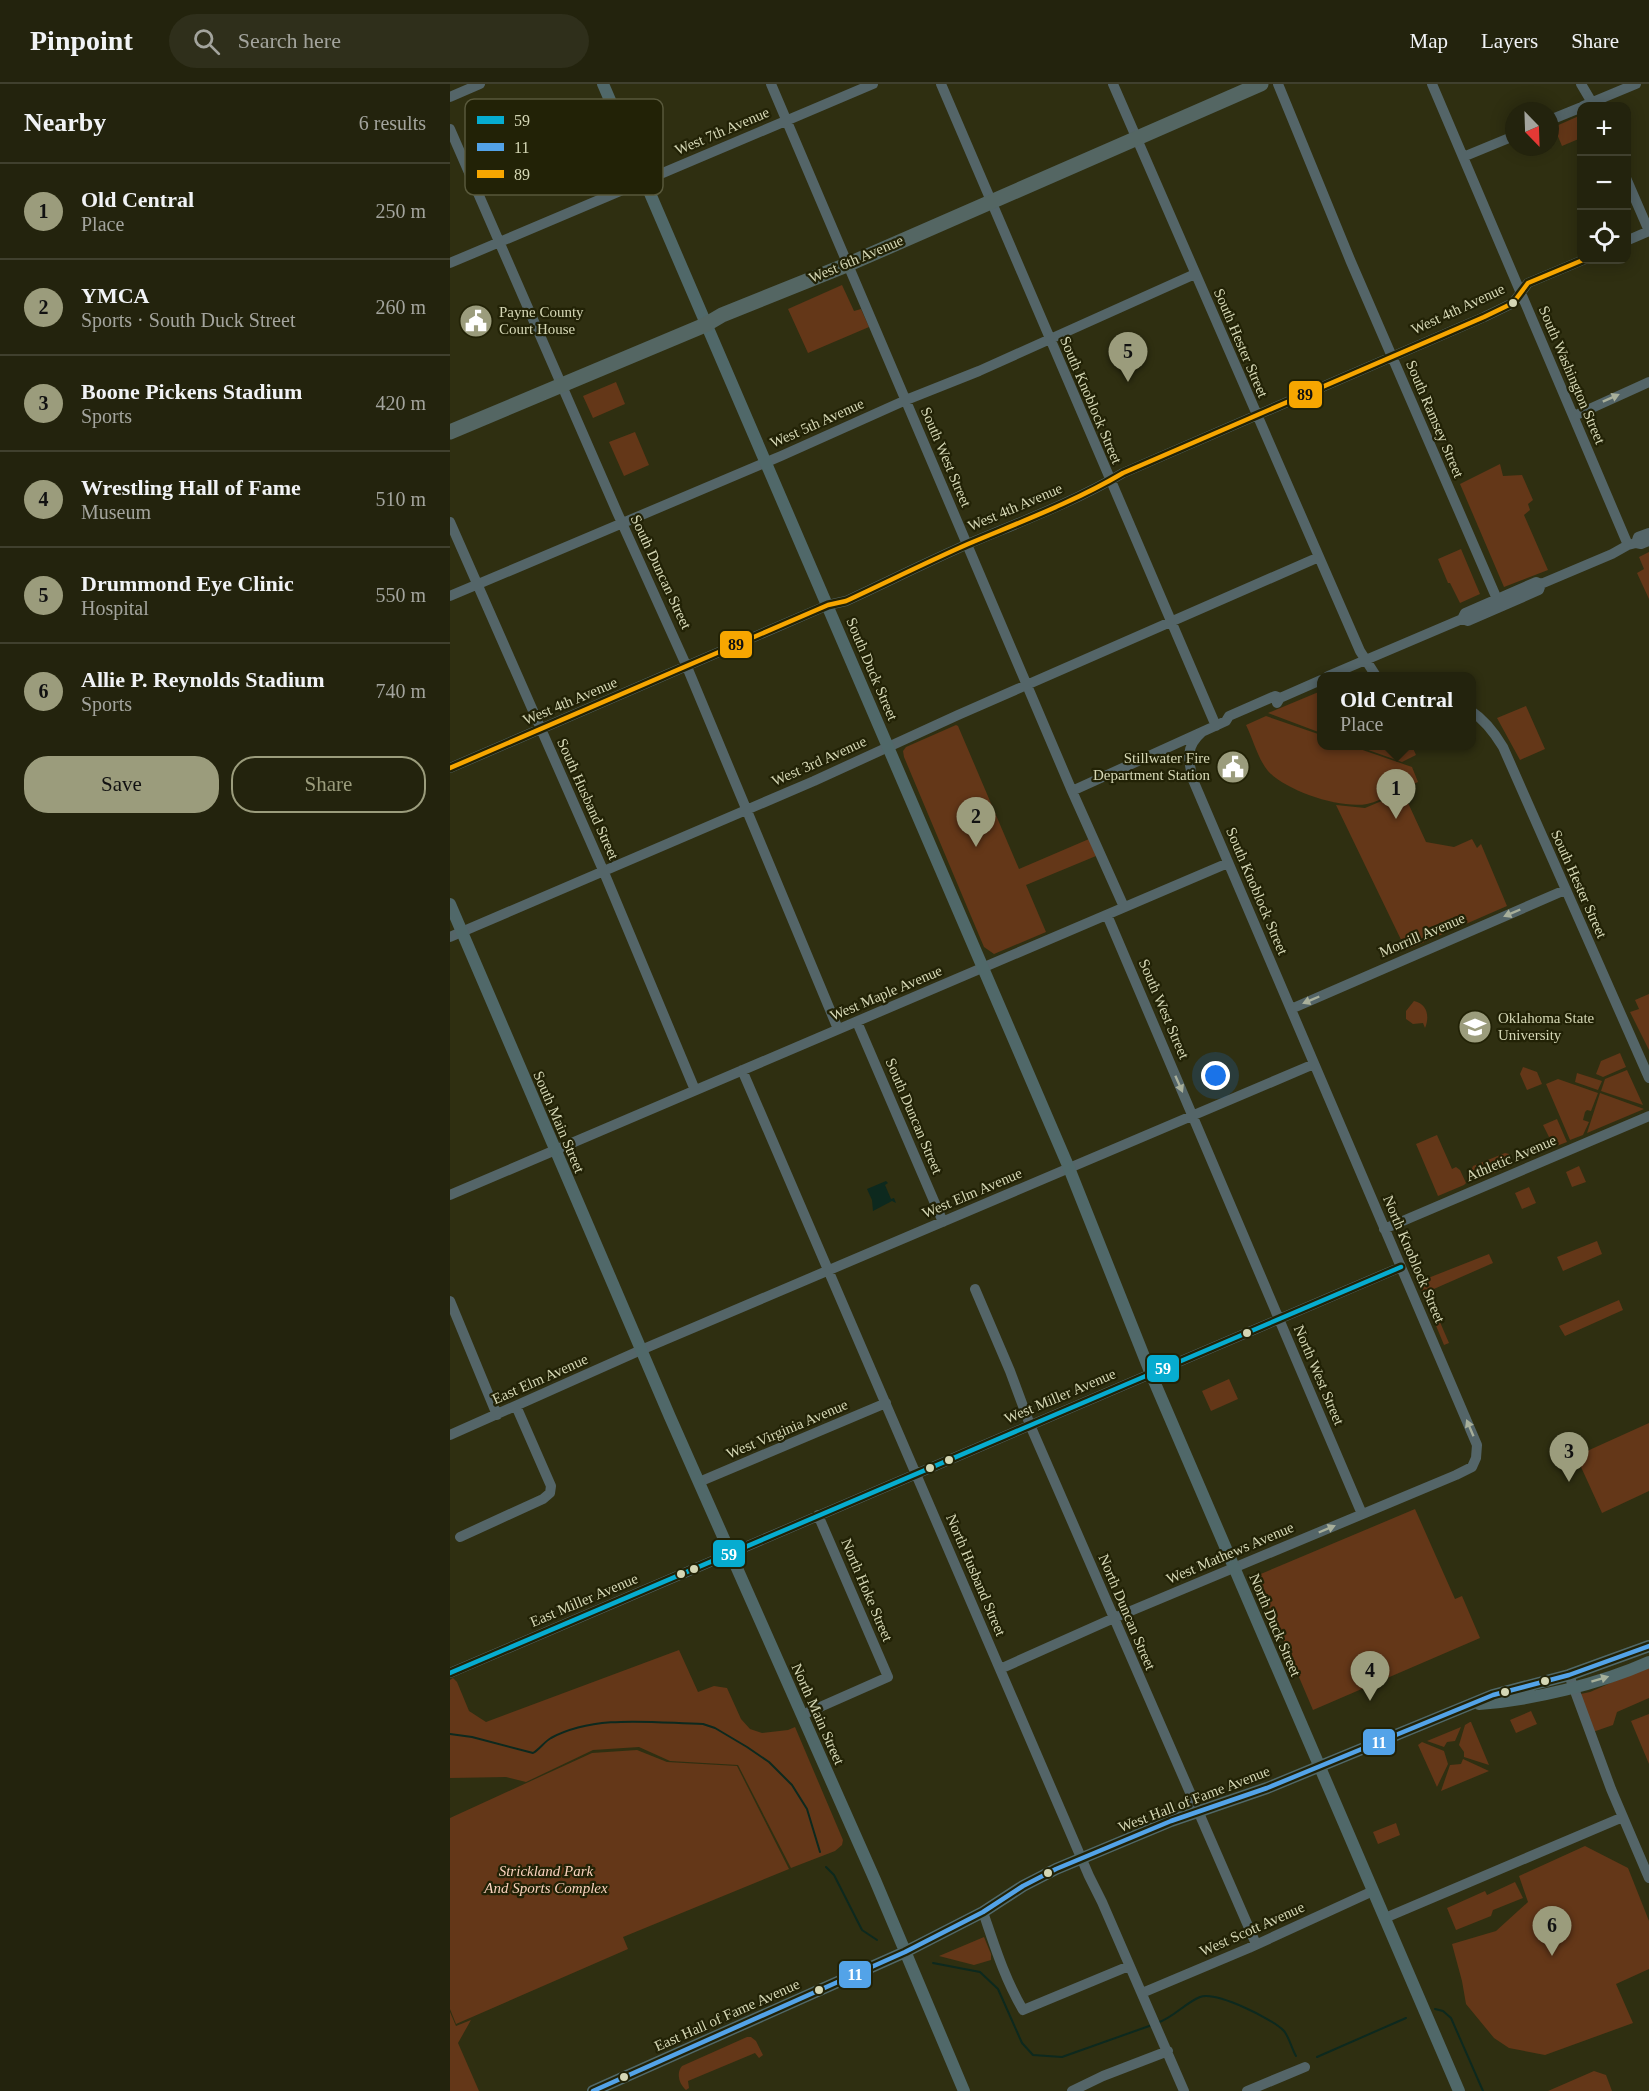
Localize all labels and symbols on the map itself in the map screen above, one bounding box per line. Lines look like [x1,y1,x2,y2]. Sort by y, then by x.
legend [465,99,663,195]
north arrow [1505,102,1559,156]
street label: West 7th Avenue [672,104,772,158]
text: 59 [514,112,530,129]
text: 11 [514,139,529,156]
text: 89 [514,166,530,183]
street label: West 6th Avenue [806,232,906,286]
street label: West 4th Avenue [1409,280,1507,338]
street label: South Hester Street [1211,286,1271,401]
unlabelled marker [1507,297,1519,309]
public building icon: Payne County Court House [458,303,494,339]
place label: Payne County Court House [499,304,584,337]
street label: South Washington Street [1536,304,1609,447]
pin: 5 [1108,332,1148,382]
street label: South Knoblock Street [1057,334,1125,467]
street label: South Ramsey Street [1403,358,1467,481]
line badge: 89 [1288,380,1323,409]
text: 89 [1297,386,1313,403]
one-way arrow [1603,394,1620,403]
street label: West 5th Avenue [768,395,867,451]
street label: South West Street [918,405,975,510]
street label: West 4th Avenue [965,480,1065,534]
street label: South Duncan Street [628,512,695,632]
street label: South Duck Street [843,615,901,724]
line badge: 89 [719,630,753,659]
text: 89 [728,636,744,653]
street label: West 4th Avenue [520,674,620,728]
street label: West 3rd Avenue [769,733,869,789]
street label: South Husband Street [554,736,622,863]
public building icon: Stillwater Fire Department Station [1215,749,1251,785]
place label: Stillwater Fire Department Station [1093,750,1210,783]
pin: 1 [1376,770,1416,819]
pin: 2 [956,798,996,847]
street label: South Knoblock Street [1223,825,1291,958]
street label: South Hester Street [1548,827,1610,941]
one-way arrow [1502,908,1520,918]
street label: Morrill Avenue [1377,910,1468,960]
street label: South West Street [1136,957,1193,1062]
street label: West Maple Avenue [828,962,945,1024]
one-way arrow [1302,996,1320,1005]
school or university icon: Oklahoma State University [1457,1009,1493,1045]
place label: Oklahoma State University [1498,1010,1595,1043]
street label: South Duncan Street [882,1056,946,1177]
your location [1201,1061,1230,1090]
street label: South Main Street [530,1069,588,1176]
one-way arrow [1175,1076,1184,1093]
street label: Athletic Avenue [1463,1132,1559,1184]
street label: West Elm Avenue [920,1165,1025,1221]
street label: North Knoblock Street [1380,1193,1448,1326]
street label: North West Street [1291,1323,1348,1428]
unlabelled marker [1241,1327,1253,1339]
street label: East Elm Avenue [490,1351,591,1407]
line badge: 59 [1146,1354,1180,1383]
text: 59 [1155,1360,1171,1377]
street label: West Miller Avenue [1002,1365,1118,1427]
street label: West Virginia Avenue [724,1396,850,1462]
one-way arrow [1465,1418,1475,1436]
pin: 3 [1550,1432,1588,1482]
unlabelled marker [943,1454,955,1466]
unlabelled marker [924,1462,936,1474]
street label: North Husband Street [943,1512,1009,1639]
street label: West Mathews Avenue [1164,1519,1296,1587]
one-way arrow [1318,1524,1336,1533]
street label: North Hoke Street [838,1536,896,1645]
line badge: 59 [712,1539,746,1568]
text: 59 [721,1546,737,1563]
street label: North Duncan Street [1095,1552,1159,1673]
unlabelled marker [688,1563,700,1575]
unlabelled marker [675,1568,687,1580]
street label: East Miller Avenue [528,1570,641,1630]
street label: North Duck Street [1246,1571,1304,1680]
pin: 4 [1350,1652,1390,1701]
street label: North Main Street [788,1661,848,1768]
one-way arrow [1591,1674,1609,1683]
unlabelled marker [1539,1675,1551,1687]
unlabelled marker [1499,1686,1511,1698]
line badge: 11 [1362,1728,1396,1756]
text: 11 [1371,1734,1387,1751]
street label: West Hall of Fame Avenue [1116,1763,1272,1835]
park label: Strickland Park And Sports Complex [483,1863,608,1896]
unlabelled marker [1042,1867,1054,1879]
street label: West Scott Avenue [1197,1899,1307,1959]
pin: 6 [1532,1906,1572,1956]
line badge: 11 [838,1960,872,1989]
text: 11 [847,1966,863,1983]
street label: East Hall of Fame Avenue [652,1976,802,2054]
unlabelled marker [813,1984,825,1996]
unlabelled marker [618,2071,630,2083]

